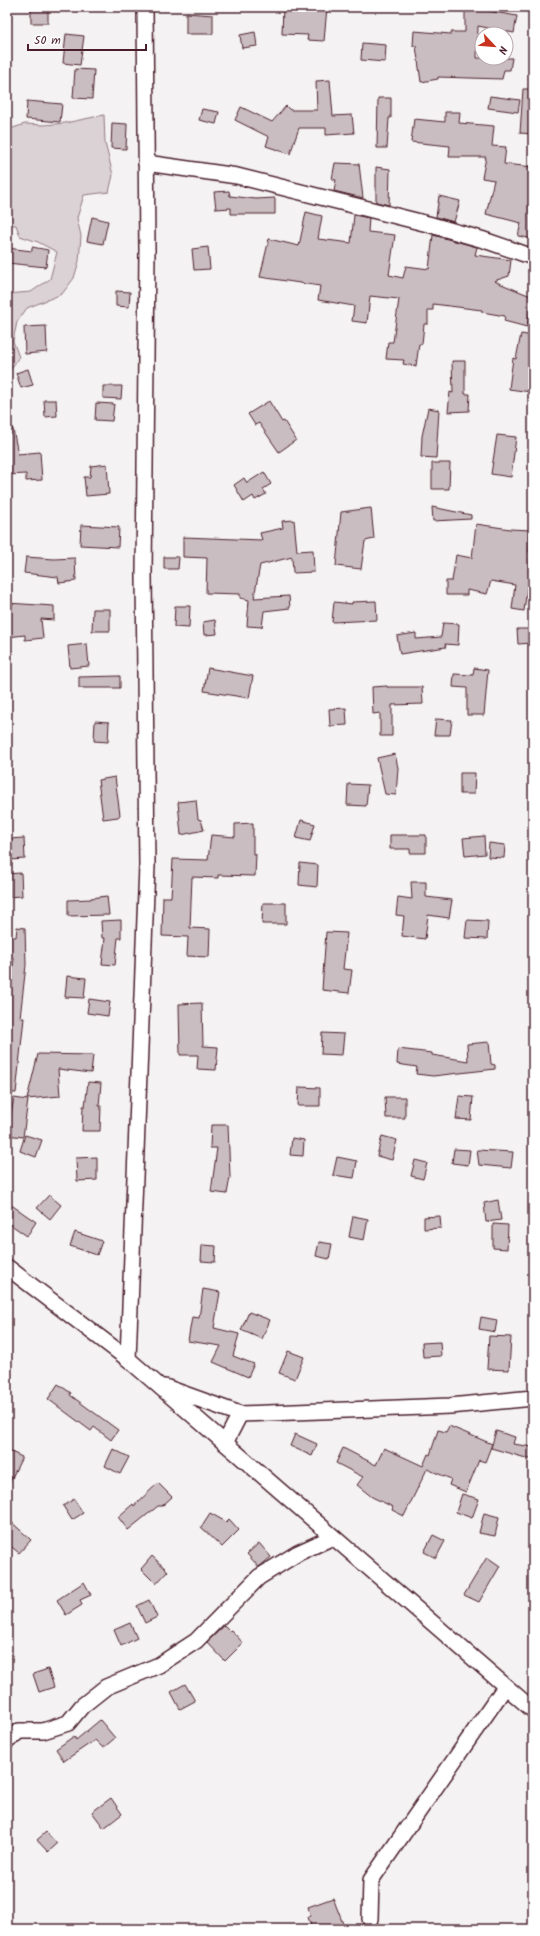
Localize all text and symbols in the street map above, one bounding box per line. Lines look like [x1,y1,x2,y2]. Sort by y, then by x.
scale bar [28,26,146,52]
north arrow [474,26,514,66]
text: 50 m [34,31,61,50]
text: N [492,43,512,57]

